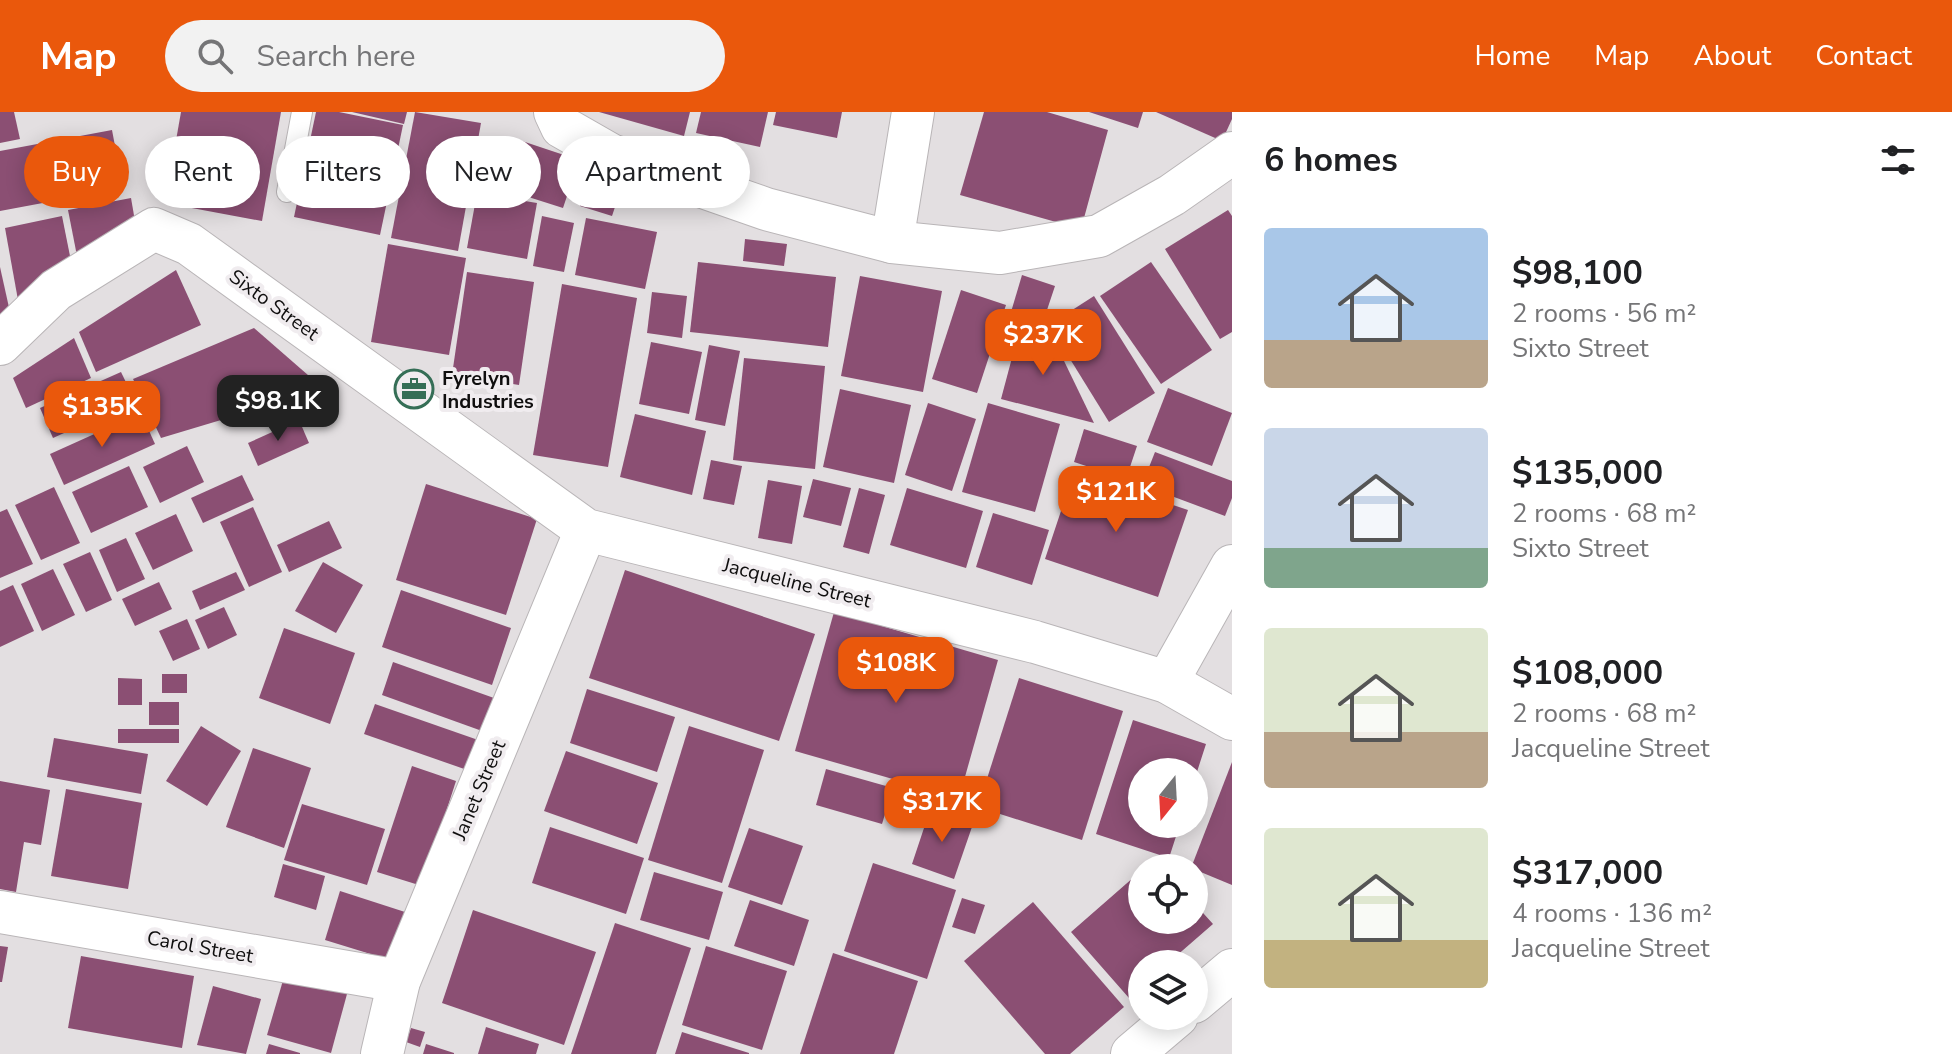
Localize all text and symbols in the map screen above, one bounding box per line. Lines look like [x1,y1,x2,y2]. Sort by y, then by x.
search box [165,20,725,92]
text: Map [40,31,117,82]
icon: search [193,34,237,78]
text: Search here [257,36,416,77]
text: Home [1475,37,1550,75]
text: Map [1594,37,1649,75]
text: About [1693,37,1771,75]
text: Contact [1815,37,1912,75]
chip: Buy [24,136,129,208]
chip: Rent [145,136,260,208]
chip: Filters [276,136,410,208]
chip: New [426,136,541,208]
chip: Apartment [557,136,750,208]
text: 6 homes [1264,137,1398,183]
icon: filters [1876,138,1920,182]
text: $98,100 [1512,250,1643,296]
icon: home [1328,260,1424,356]
street label: Sixto Street [224,263,325,347]
text: 2 rooms · 56 m² [1512,296,1696,331]
pin: $237K [987,309,1099,377]
text: $237K [1003,317,1083,352]
text: Sixto Street [1512,331,1649,366]
place label: Fyrelyn Industries [442,365,534,415]
office icon: Fyrelyn Industries [393,368,435,410]
pin: $98.1K [213,375,343,443]
pin: $135K [46,381,158,449]
text: $98.1K [235,383,321,418]
text: $135K [62,389,142,424]
text: $135,000 [1512,450,1663,496]
icon: home [1328,460,1424,556]
pin: $121K [1060,466,1172,534]
text: $121K [1076,474,1156,509]
text: 2 rooms · 68 m² [1512,496,1696,531]
text: Sixto Street [1512,531,1649,566]
street label: Jacqueline Street [719,551,875,615]
pin: $108K [840,637,952,705]
text: $108K [856,645,936,680]
text: $108,000 [1512,650,1663,696]
icon: home [1328,660,1424,756]
text: 2 rooms · 68 m² [1512,696,1696,731]
text: Jacqueline Street [1512,731,1710,766]
street label: Janet Street [446,735,512,845]
north arrow [1128,758,1208,838]
map controls [1128,758,1208,1030]
pin: $317K [886,776,998,844]
text: $317K [902,784,982,819]
text: $317,000 [1512,850,1663,896]
button: locate [1128,854,1208,934]
icon: home [1328,860,1424,956]
text: 4 rooms · 136 m² [1512,896,1712,931]
street label: Carol Street [145,924,256,970]
text: Jacqueline Street [1512,931,1710,966]
button: layers [1128,950,1208,1030]

